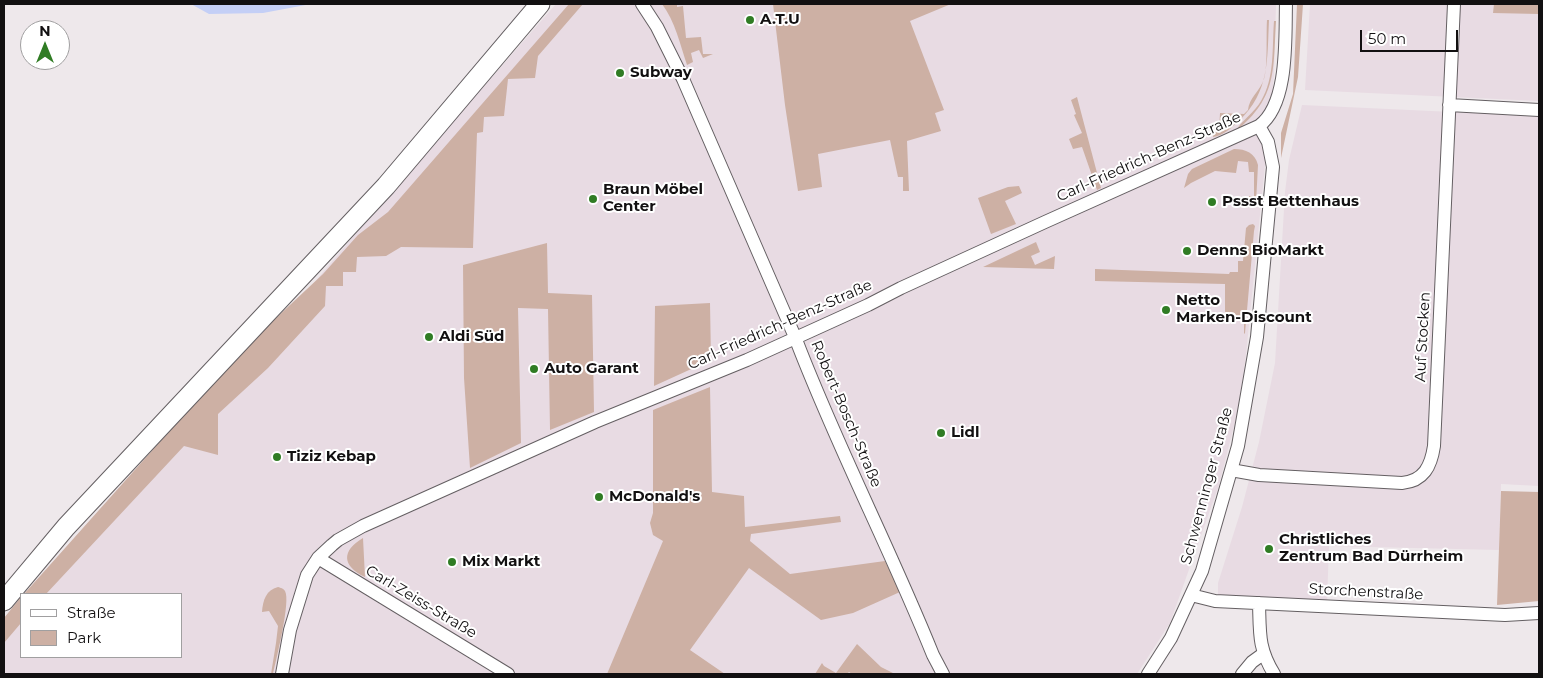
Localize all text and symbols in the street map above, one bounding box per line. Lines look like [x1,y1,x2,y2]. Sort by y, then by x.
place label: A.T.U [760,11,800,29]
marker: A.T.U [744,14,756,26]
north arrow [20,20,70,70]
scale bar [1363,20,1460,52]
text: N [39,22,51,40]
text: 50 m [1368,29,1406,48]
place label: Subway [630,64,692,82]
marker: Subway [614,67,626,79]
street label: Carl-Friedrich-Benz-Straße [1054,108,1244,206]
place label: Braun Möbel Center [603,181,703,216]
marker: Braun Möbel Center [587,193,599,205]
place label: Pssst Bettenhaus [1222,193,1359,211]
marker: Pssst Bettenhaus [1206,196,1218,208]
place label: Denns BioMarkt [1197,242,1324,260]
marker: Denns BioMarkt [1181,245,1193,257]
street label: Carl-Friedrich-Benz-Straße [685,276,875,374]
street label: Auf Stocken [1412,291,1434,383]
place label: Netto Marken-Discount [1176,292,1312,327]
marker: Netto Marken-Discount [1160,304,1172,316]
place label: Aldi Süd [439,328,504,346]
marker: Aldi Süd [423,331,435,343]
street label: Robert-Bosch-Straße [807,338,885,490]
place label: Auto Garant [544,360,639,378]
marker: Auto Garant [528,363,540,375]
street label: Schwenninger Straße [1177,405,1237,567]
place label: Lidl [951,424,979,442]
marker: Lidl [935,427,947,439]
place label: Tiziz Kebap [287,448,376,466]
marker: Tiziz Kebap [271,451,283,463]
place label: McDonald's [609,488,700,506]
marker: McDonald's [593,491,605,503]
place label: Christliches Zentrum Bad Dürrheim [1279,531,1463,566]
marker: Christliches Zentrum Bad Dürrheim [1263,543,1275,555]
place label: Mix Markt [462,553,540,571]
marker: Mix Markt [446,556,458,568]
street label: Carl-Zeiss-Straße [362,562,480,642]
street label: Storchenstraße [1308,580,1424,604]
legend [20,593,182,658]
text: Straße [67,603,116,622]
text: Park [67,628,101,647]

